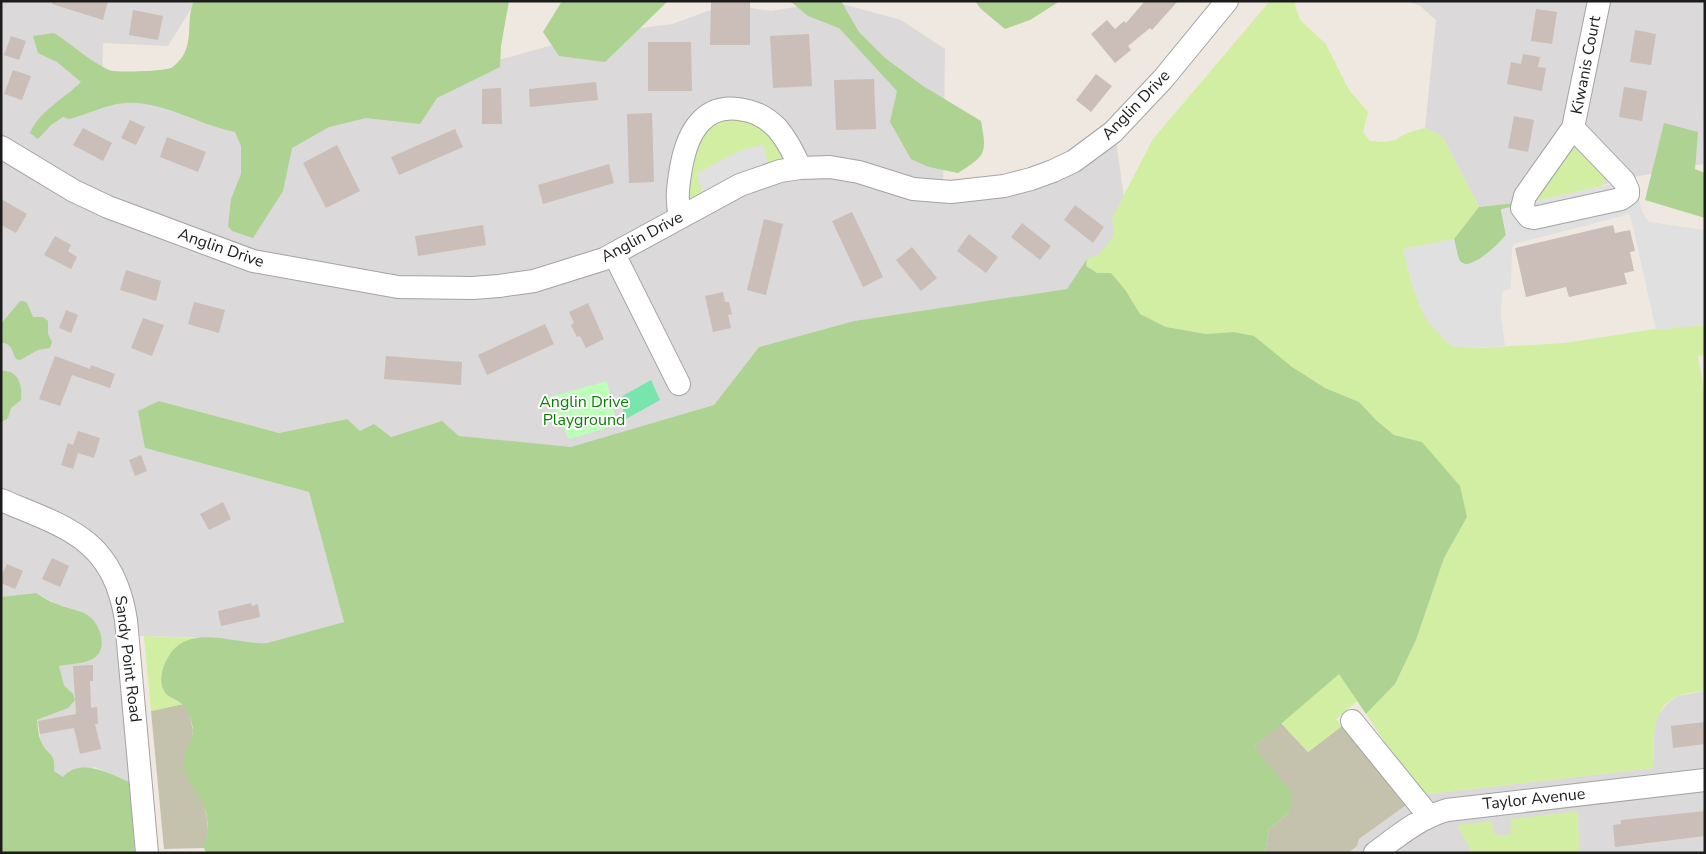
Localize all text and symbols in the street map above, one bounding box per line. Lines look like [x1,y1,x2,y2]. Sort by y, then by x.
street label: Kiwanis Court [1566,13,1606,116]
street label: Anglin Drive [1097,65,1175,145]
street label: Anglin Drive [597,206,687,268]
street label: Anglin Drive [175,223,267,273]
park label: Anglin Drive Playground [539,391,629,431]
street label: Sandy Point Road [109,594,147,724]
street label: Taylor Avenue [1482,783,1586,815]

